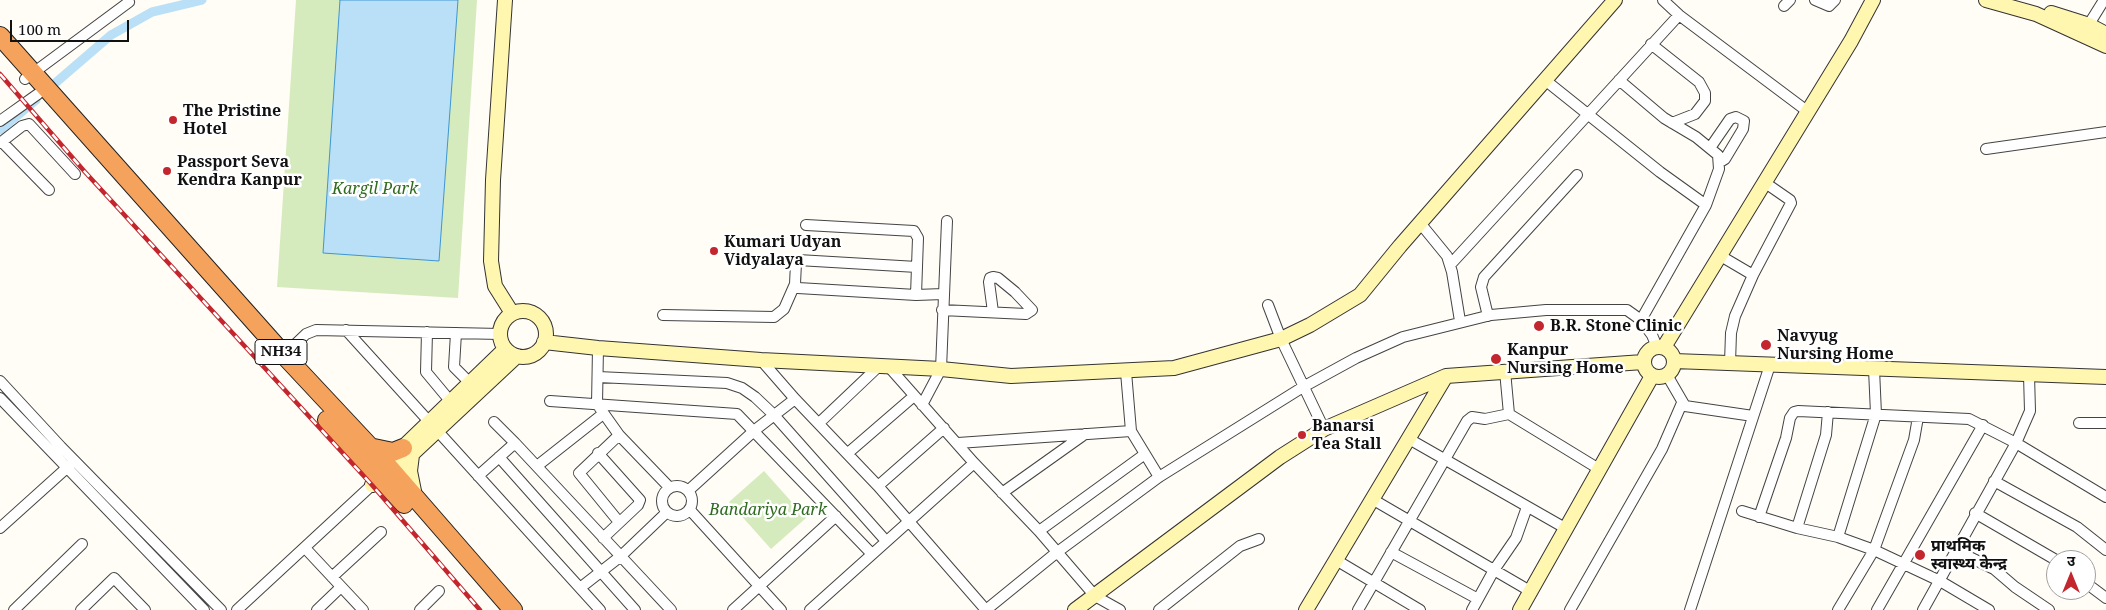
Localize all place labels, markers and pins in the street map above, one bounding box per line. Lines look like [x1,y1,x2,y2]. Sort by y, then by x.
place label: The Pristine Hotel [183,101,281,139]
marker: The Pristine Hotel [167,114,179,126]
place label: Passport Seva Kendra Kanpur [177,152,302,190]
marker: Passport Seva Kendra Kanpur [161,165,173,177]
place label: Kumari Udyan Vidyalaya [724,232,842,270]
marker: Kumari Udyan Vidyalaya [708,245,720,257]
place label: B.R. Stone Clinic [1550,316,1682,336]
marker: B.R. Stone Clinic [1532,319,1546,333]
place label: Navyug Nursing Home [1777,326,1894,364]
marker: Navyug Nursing Home [1759,338,1773,352]
place label: Kanpur Nursing Home [1507,340,1624,378]
marker: Kanpur Nursing Home [1489,352,1503,366]
place label: Banarsi Tea Stall [1312,416,1381,454]
marker: Banarsi Tea Stall [1296,429,1308,441]
place label: प्राथमिक स्वास्थ्य केन्द्र [1931,536,2007,574]
marker: प्राथमिक स्वास्थ्य केन्द्र [1913,548,1927,562]

